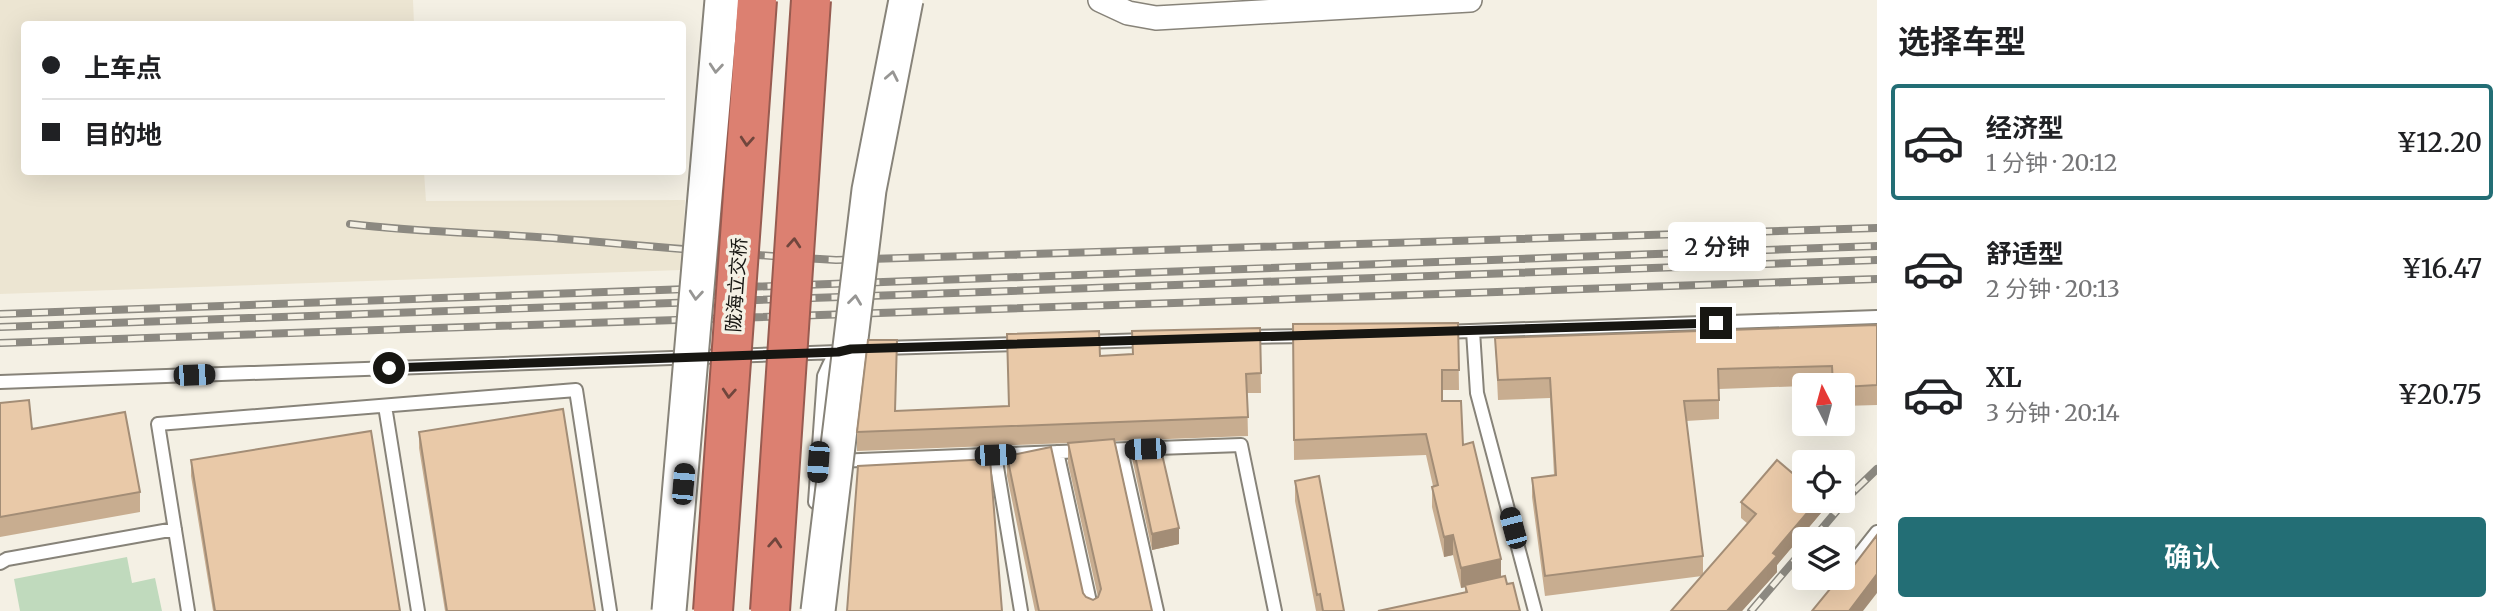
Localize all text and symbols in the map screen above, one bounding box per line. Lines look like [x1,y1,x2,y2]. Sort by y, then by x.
text: 选择车型 [1898,22,2026,62]
text: 上车点 [84,51,162,84]
one-way arrow [709,63,724,74]
one-way arrow [883,70,898,82]
icon: car [1902,111,1965,174]
text: 经济型 [1986,111,2064,144]
text: 目的地 [84,118,162,151]
text: ¥12.20 [2397,126,2482,159]
one-way arrow [740,136,755,147]
text: 1 分钟 · 20:12 [1986,148,2117,177]
callout: 2 分钟 [1667,222,1765,270]
text: 2 分钟 [1684,232,1750,261]
street label: 陇海立交桥 [721,237,751,333]
one-way arrow [786,237,801,248]
icon: car [1902,237,1965,300]
text: 舒适型 [1986,237,2064,270]
text: ¥16.47 [2401,252,2482,285]
text: 2 分钟 · 20:13 [1986,274,2120,303]
one-way arrow [689,289,704,300]
one-way arrow [847,294,862,306]
route end [1700,307,1732,339]
route start [373,352,405,384]
text: XL [1986,361,2022,394]
icon: car [1902,363,1965,426]
car [173,364,216,386]
north arrow [1792,373,1855,436]
map controls [1792,373,1855,590]
text: ¥20.75 [2398,378,2482,411]
one-way arrow [721,388,736,399]
text: 3 分钟 · 20:14 [1986,398,2120,427]
car [1124,438,1167,460]
car [807,440,830,484]
car [974,444,1017,466]
button: locate [1792,450,1855,513]
car [671,462,696,506]
car [1498,505,1529,551]
button: 确认 [1898,517,2486,597]
button: layers [1792,527,1855,590]
one-way arrow [767,537,782,548]

